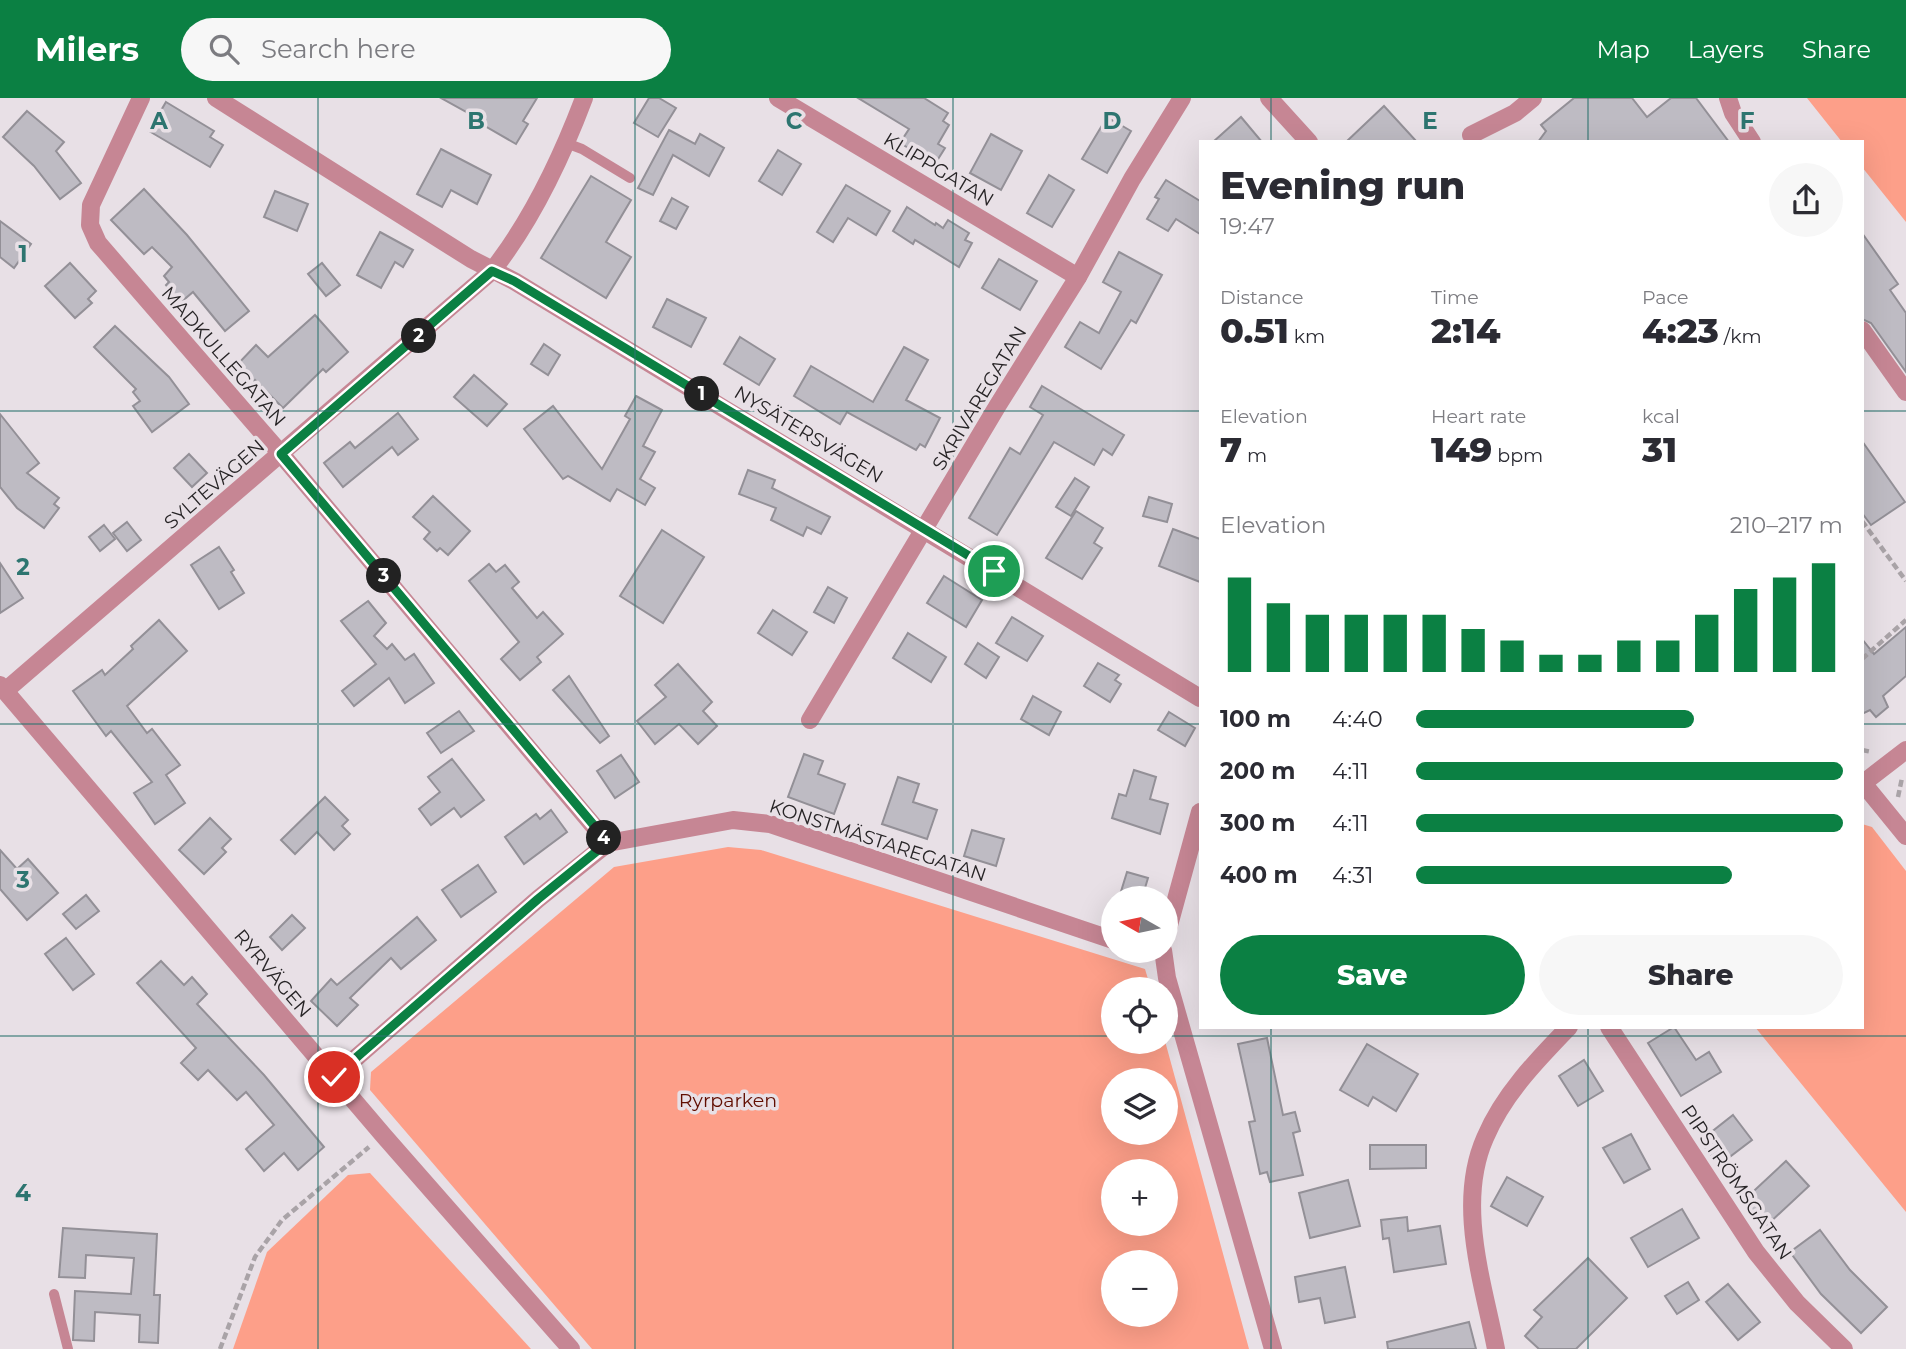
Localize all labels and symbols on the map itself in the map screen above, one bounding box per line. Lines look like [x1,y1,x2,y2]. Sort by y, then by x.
text: A [149,107,168,135]
text: B [467,107,485,135]
text: C [786,107,803,135]
text: D [1103,107,1122,135]
text: E [1422,107,1438,135]
text: F [1740,107,1755,135]
street label: KLIPPGATAN [879,128,998,211]
text: 1 [18,240,28,268]
street label: MADKULLEGATAN [157,282,291,431]
pin: 2 [402,318,436,354]
street label: SKRIVAREGATAN [927,322,1032,474]
pin: 1 [684,376,720,412]
street label: NYSÄTERSVÄGEN [730,381,887,488]
street label: SYLTEVÄGEN [160,435,269,534]
pin [964,541,1024,601]
text: 2 [16,553,30,581]
pin: 3 [366,559,402,594]
street label: KONSTMÄSTAREGATAN [766,794,989,886]
pin: 4 [586,820,622,856]
text: 3 [15,866,30,894]
north arrow [1101,886,1178,962]
street label: RYRVÄGEN [229,925,316,1022]
pin [304,1047,364,1107]
park label: Ryrparken [679,1089,777,1112]
street label: PIPSTRÖMSGATAN [1676,1101,1797,1264]
text: 4 [15,1179,31,1207]

